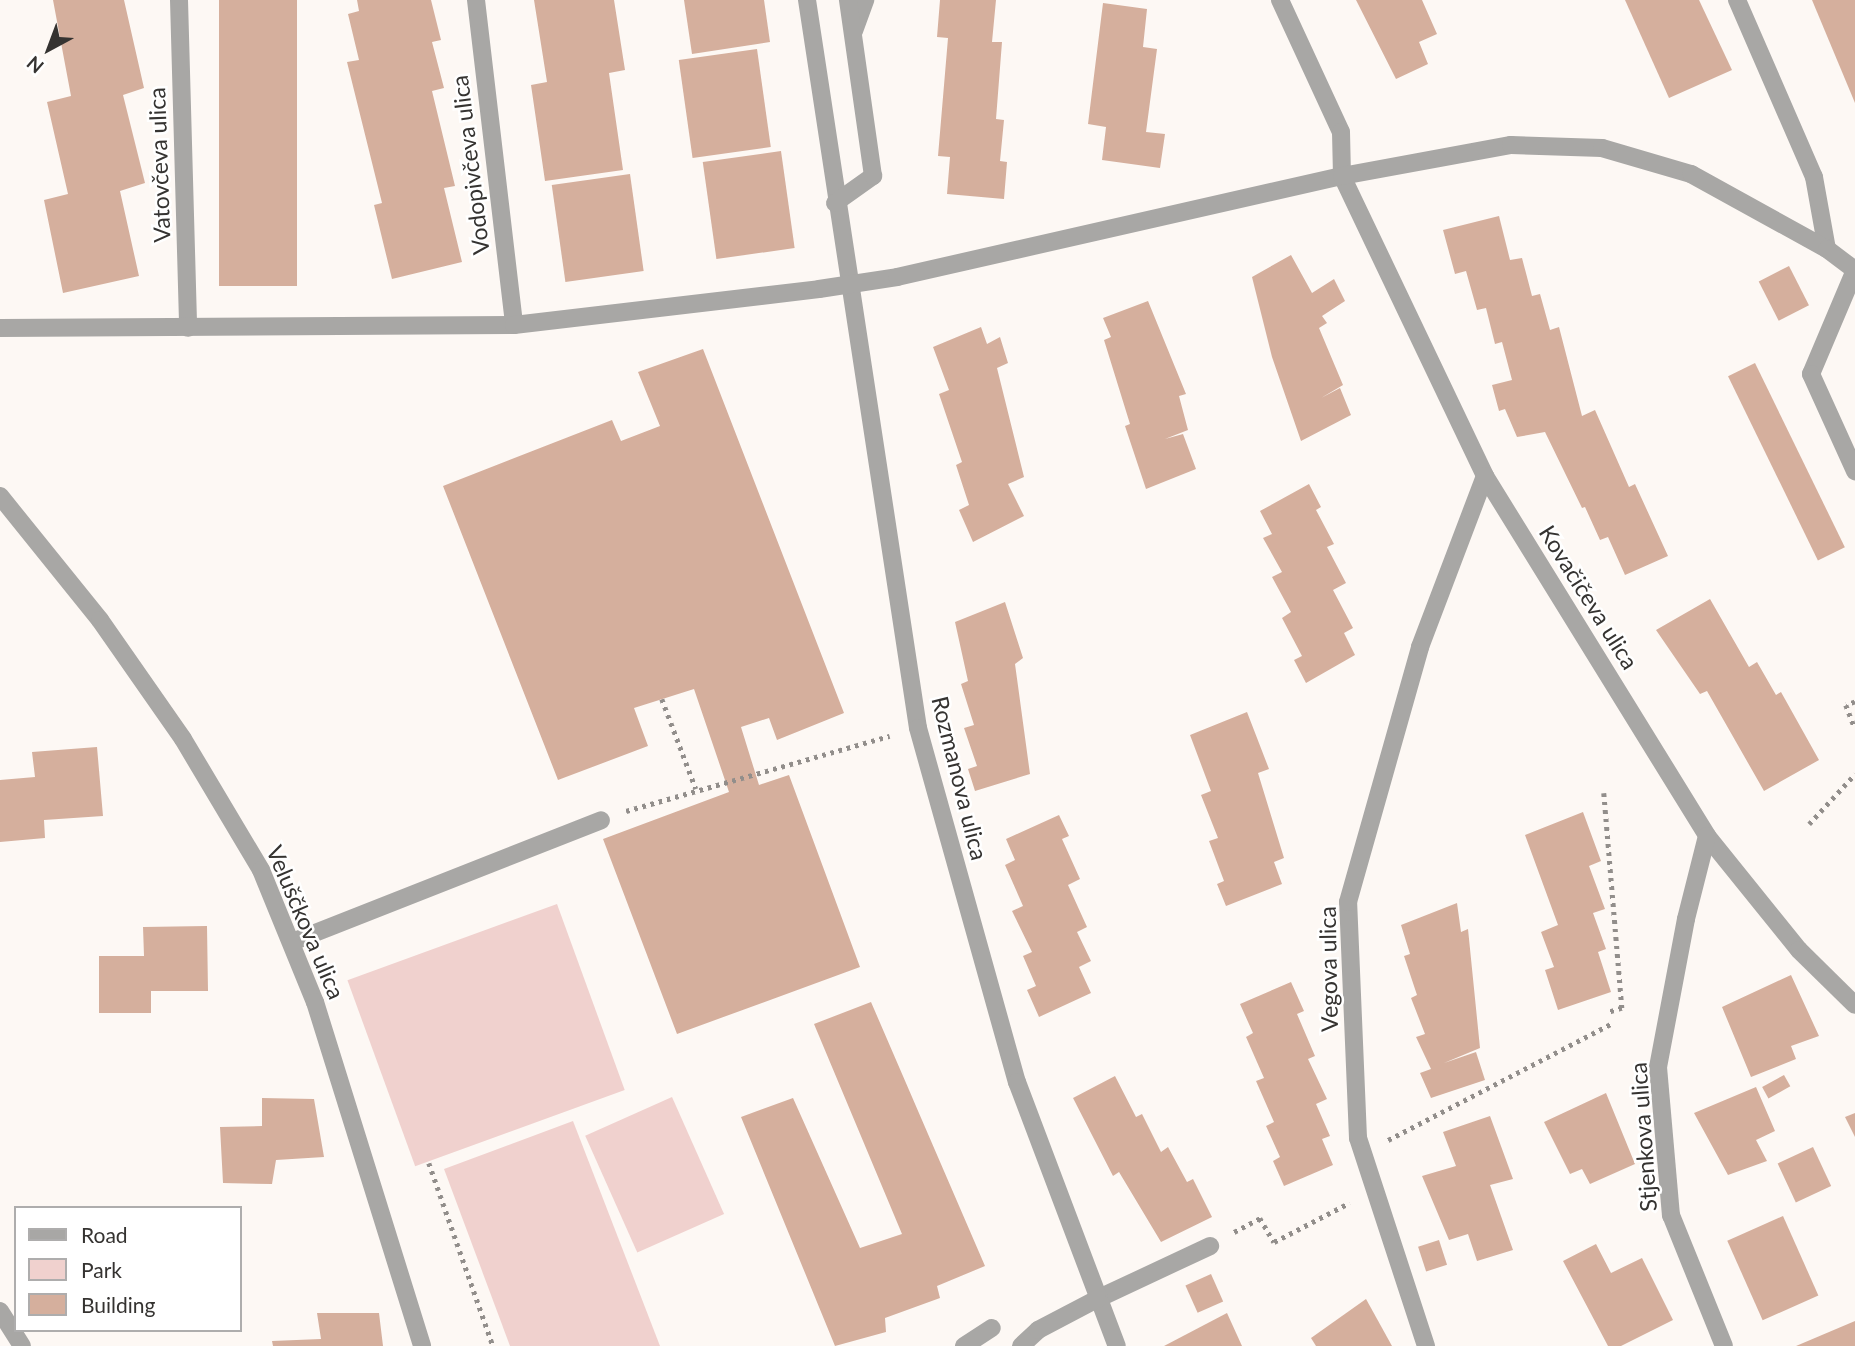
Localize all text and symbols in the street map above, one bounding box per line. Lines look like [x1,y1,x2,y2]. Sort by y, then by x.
north arrow [14,14,84,84]
text: N [22,52,48,79]
street label: Vodopivčeva ulica [445,74,495,256]
street label: Vatovčeva ulica [142,87,176,243]
street label: Kovačičeva ulica [1534,520,1644,674]
street label: Rozmanova ulica [926,693,994,863]
street label: Veluščkova ulica [261,841,351,1003]
street label: Vegova ulica [1313,906,1343,1032]
street label: Stjenkova ulica [1624,1061,1662,1213]
legend [14,1206,242,1332]
text: Road [81,1222,128,1247]
text: Park [81,1257,122,1282]
text: Building [81,1292,156,1317]

